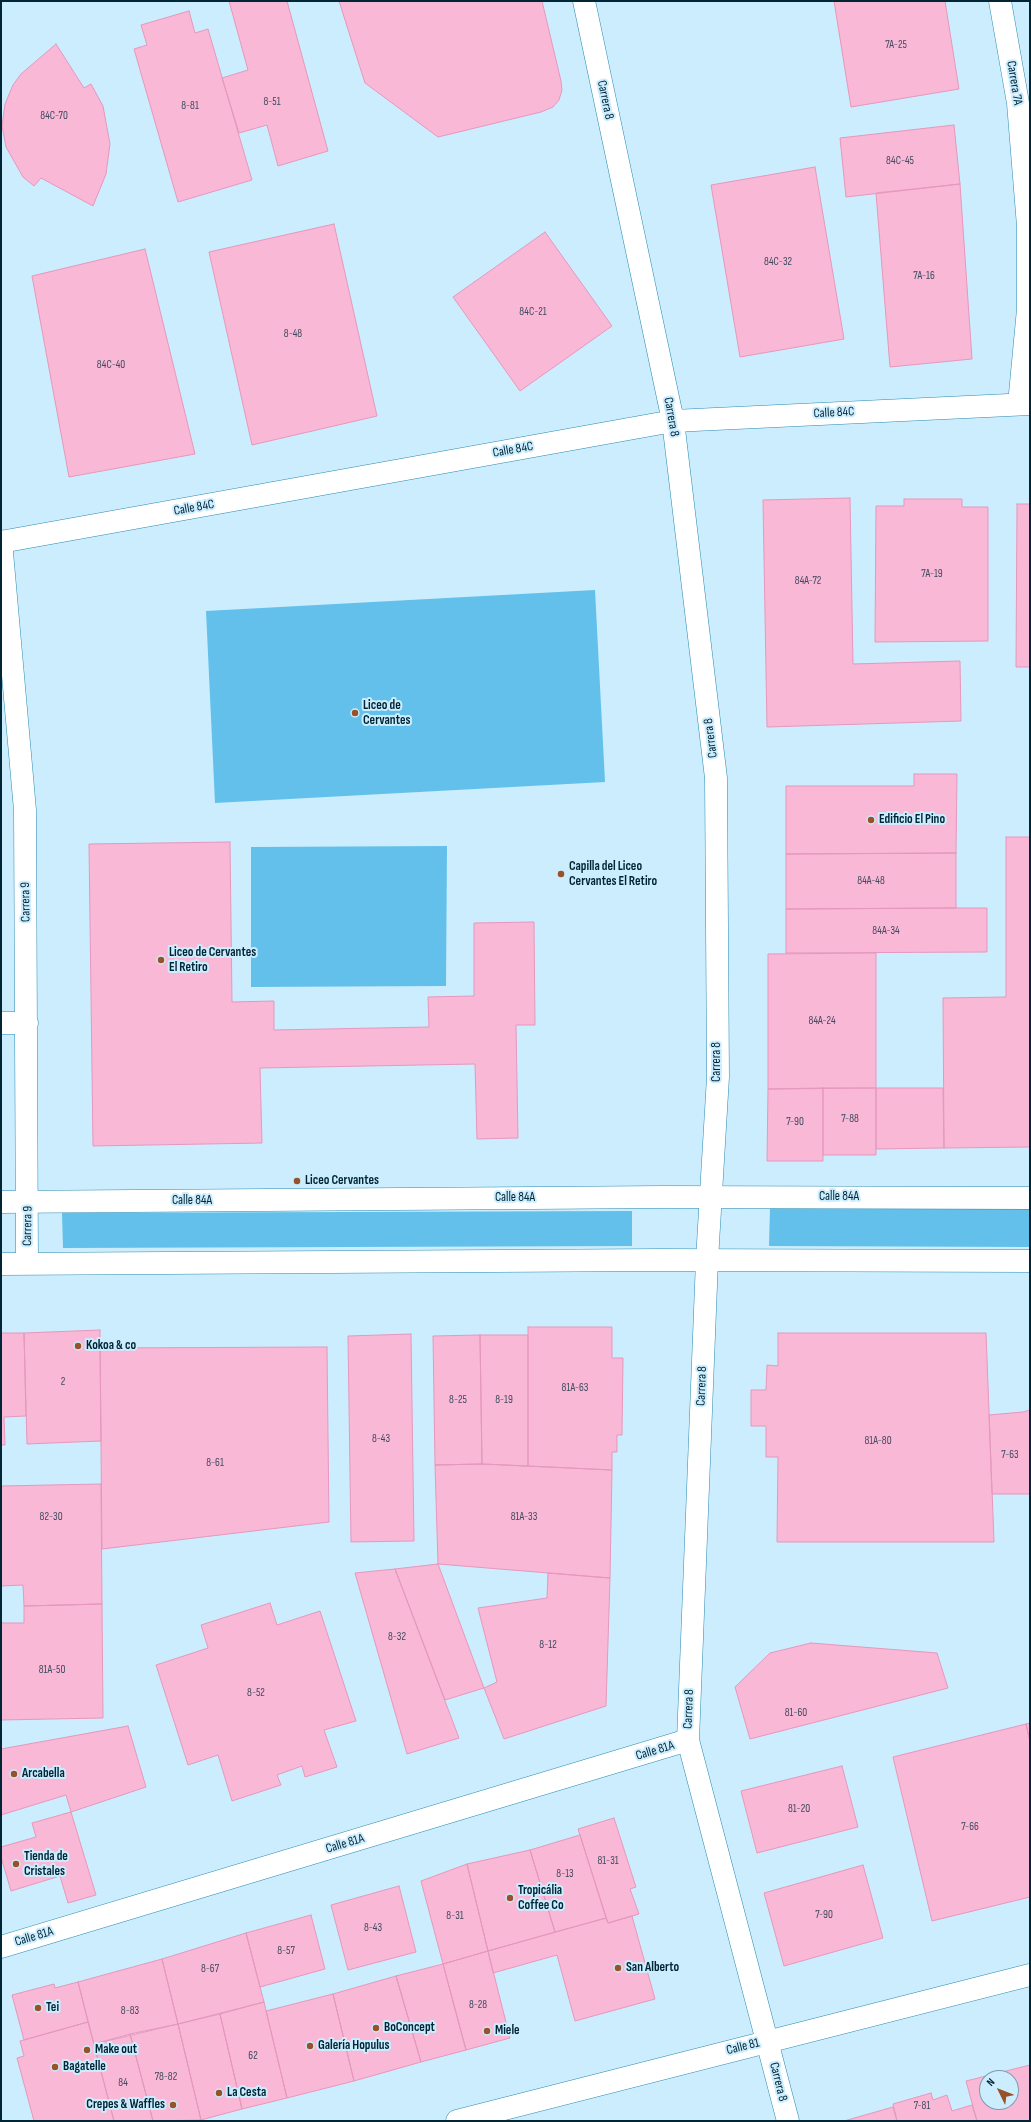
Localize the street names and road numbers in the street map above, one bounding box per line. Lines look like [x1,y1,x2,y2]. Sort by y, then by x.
street label: Carrera 7A [1003,60,1025,106]
street label: Carrera 8 [593,79,617,121]
street label: Carrera 8 [660,396,682,438]
street label: Calle 84C [813,404,855,422]
street label: Calle 84C [492,439,534,461]
street label: Calle 84C [173,497,215,519]
street label: Carrera 8 [701,717,721,759]
street label: Carrera 9 [18,882,34,922]
street label: Carrera 8 [709,1042,725,1082]
street label: Calle 84A [819,1189,859,1205]
street label: Calle 84A [495,1190,535,1206]
street label: Calle 84A [172,1193,212,1209]
street label: Carrera 9 [20,1206,36,1246]
street label: Carrera 8 [694,1366,710,1406]
street label: Carrera 8 [681,1689,697,1729]
street label: Calle 81A [634,1738,676,1764]
street label: Calle 81A [324,1831,366,1857]
street label: Calle 81A [13,1924,55,1950]
street label: Calle 81 [725,2035,761,2059]
street label: Carrera 8 [766,2061,790,2103]

